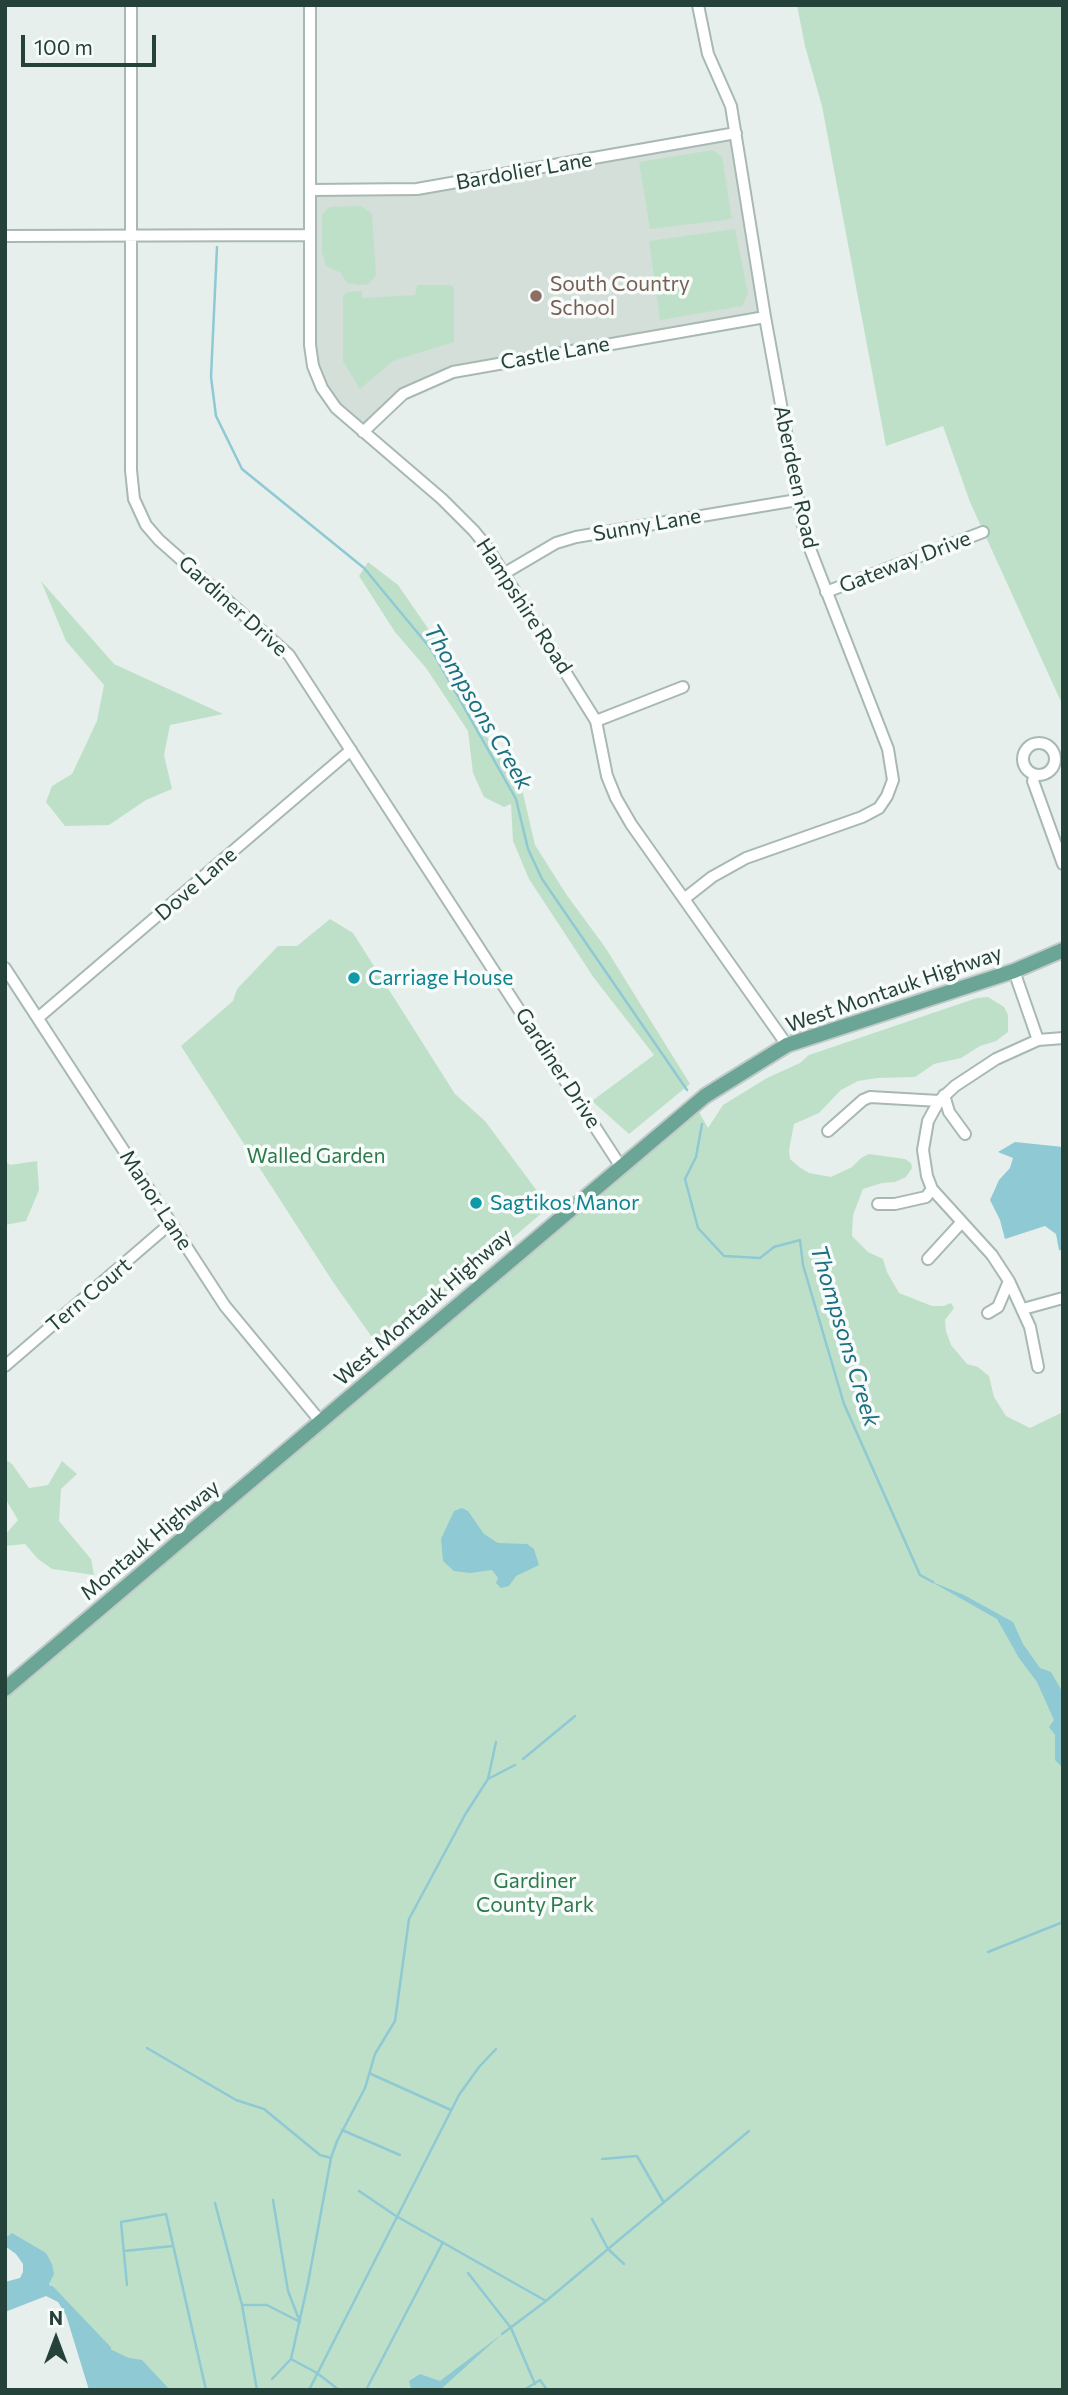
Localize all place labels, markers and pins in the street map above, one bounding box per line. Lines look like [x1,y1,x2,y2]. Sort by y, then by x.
place label: South Country School [550,271,690,321]
marker: South Country School [528,288,544,304]
place label: Carriage House [368,965,513,991]
marker: Carriage House [346,970,362,986]
place label: Sagtikos Manor [490,1190,639,1216]
marker: Sagtikos Manor [468,1195,484,1211]

